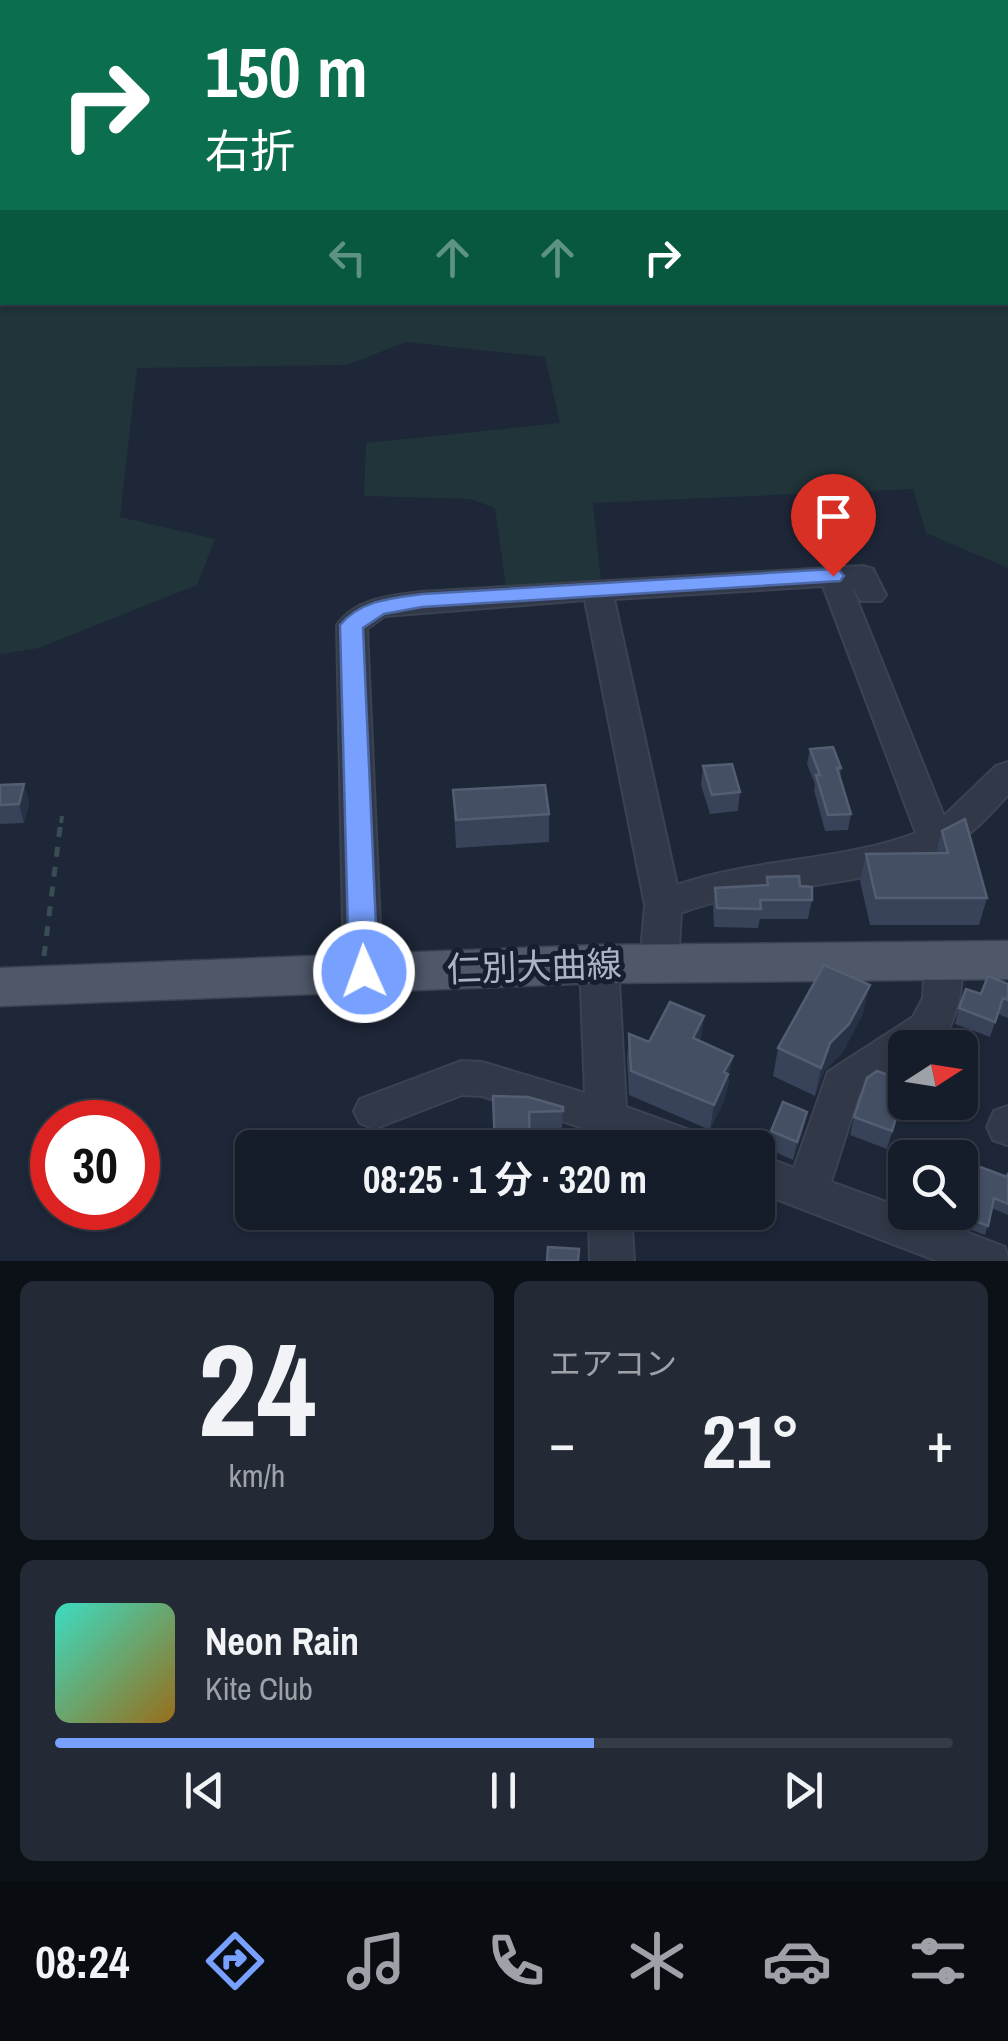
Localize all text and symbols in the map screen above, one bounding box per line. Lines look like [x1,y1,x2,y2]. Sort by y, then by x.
text: 150 m [205,25,368,119]
icon: right [40,40,170,170]
text: 右折 [205,120,295,181]
icon: left [320,230,375,285]
icon: ahead [425,230,480,285]
icon: ahead [530,230,585,285]
icon: right [635,230,690,285]
pin [791,474,876,577]
icon: arrive [806,489,861,544]
position arrow [312,920,416,1024]
street label: 仁別大曲線 [446,940,622,993]
north arrow [888,1030,978,1120]
map controls [888,1030,978,1230]
speed limit sign: 30 [30,1100,160,1230]
button: search [888,1140,978,1230]
text: 08:25 · 1 分 · 320 m [363,1154,647,1205]
text: 24 [198,1301,316,1477]
text: エアコン [549,1342,677,1385]
text: 21° [702,1390,800,1491]
text: − [549,1405,575,1479]
text: + [927,1405,953,1479]
text: km/h [229,1454,285,1497]
text: Neon Rain [205,1616,359,1667]
text: Kite Club [205,1667,313,1710]
icon: previous [177,1763,232,1818]
icon: pause [476,1763,531,1818]
icon: next [776,1763,831,1818]
icon: directions [200,1926,270,1996]
icon: music [341,1926,411,1996]
icon: phone [481,1926,551,1996]
icon: climate [622,1926,692,1996]
icon: car [762,1926,832,1996]
icon: filters [903,1926,973,1996]
text: 08:24 [35,1931,130,1992]

